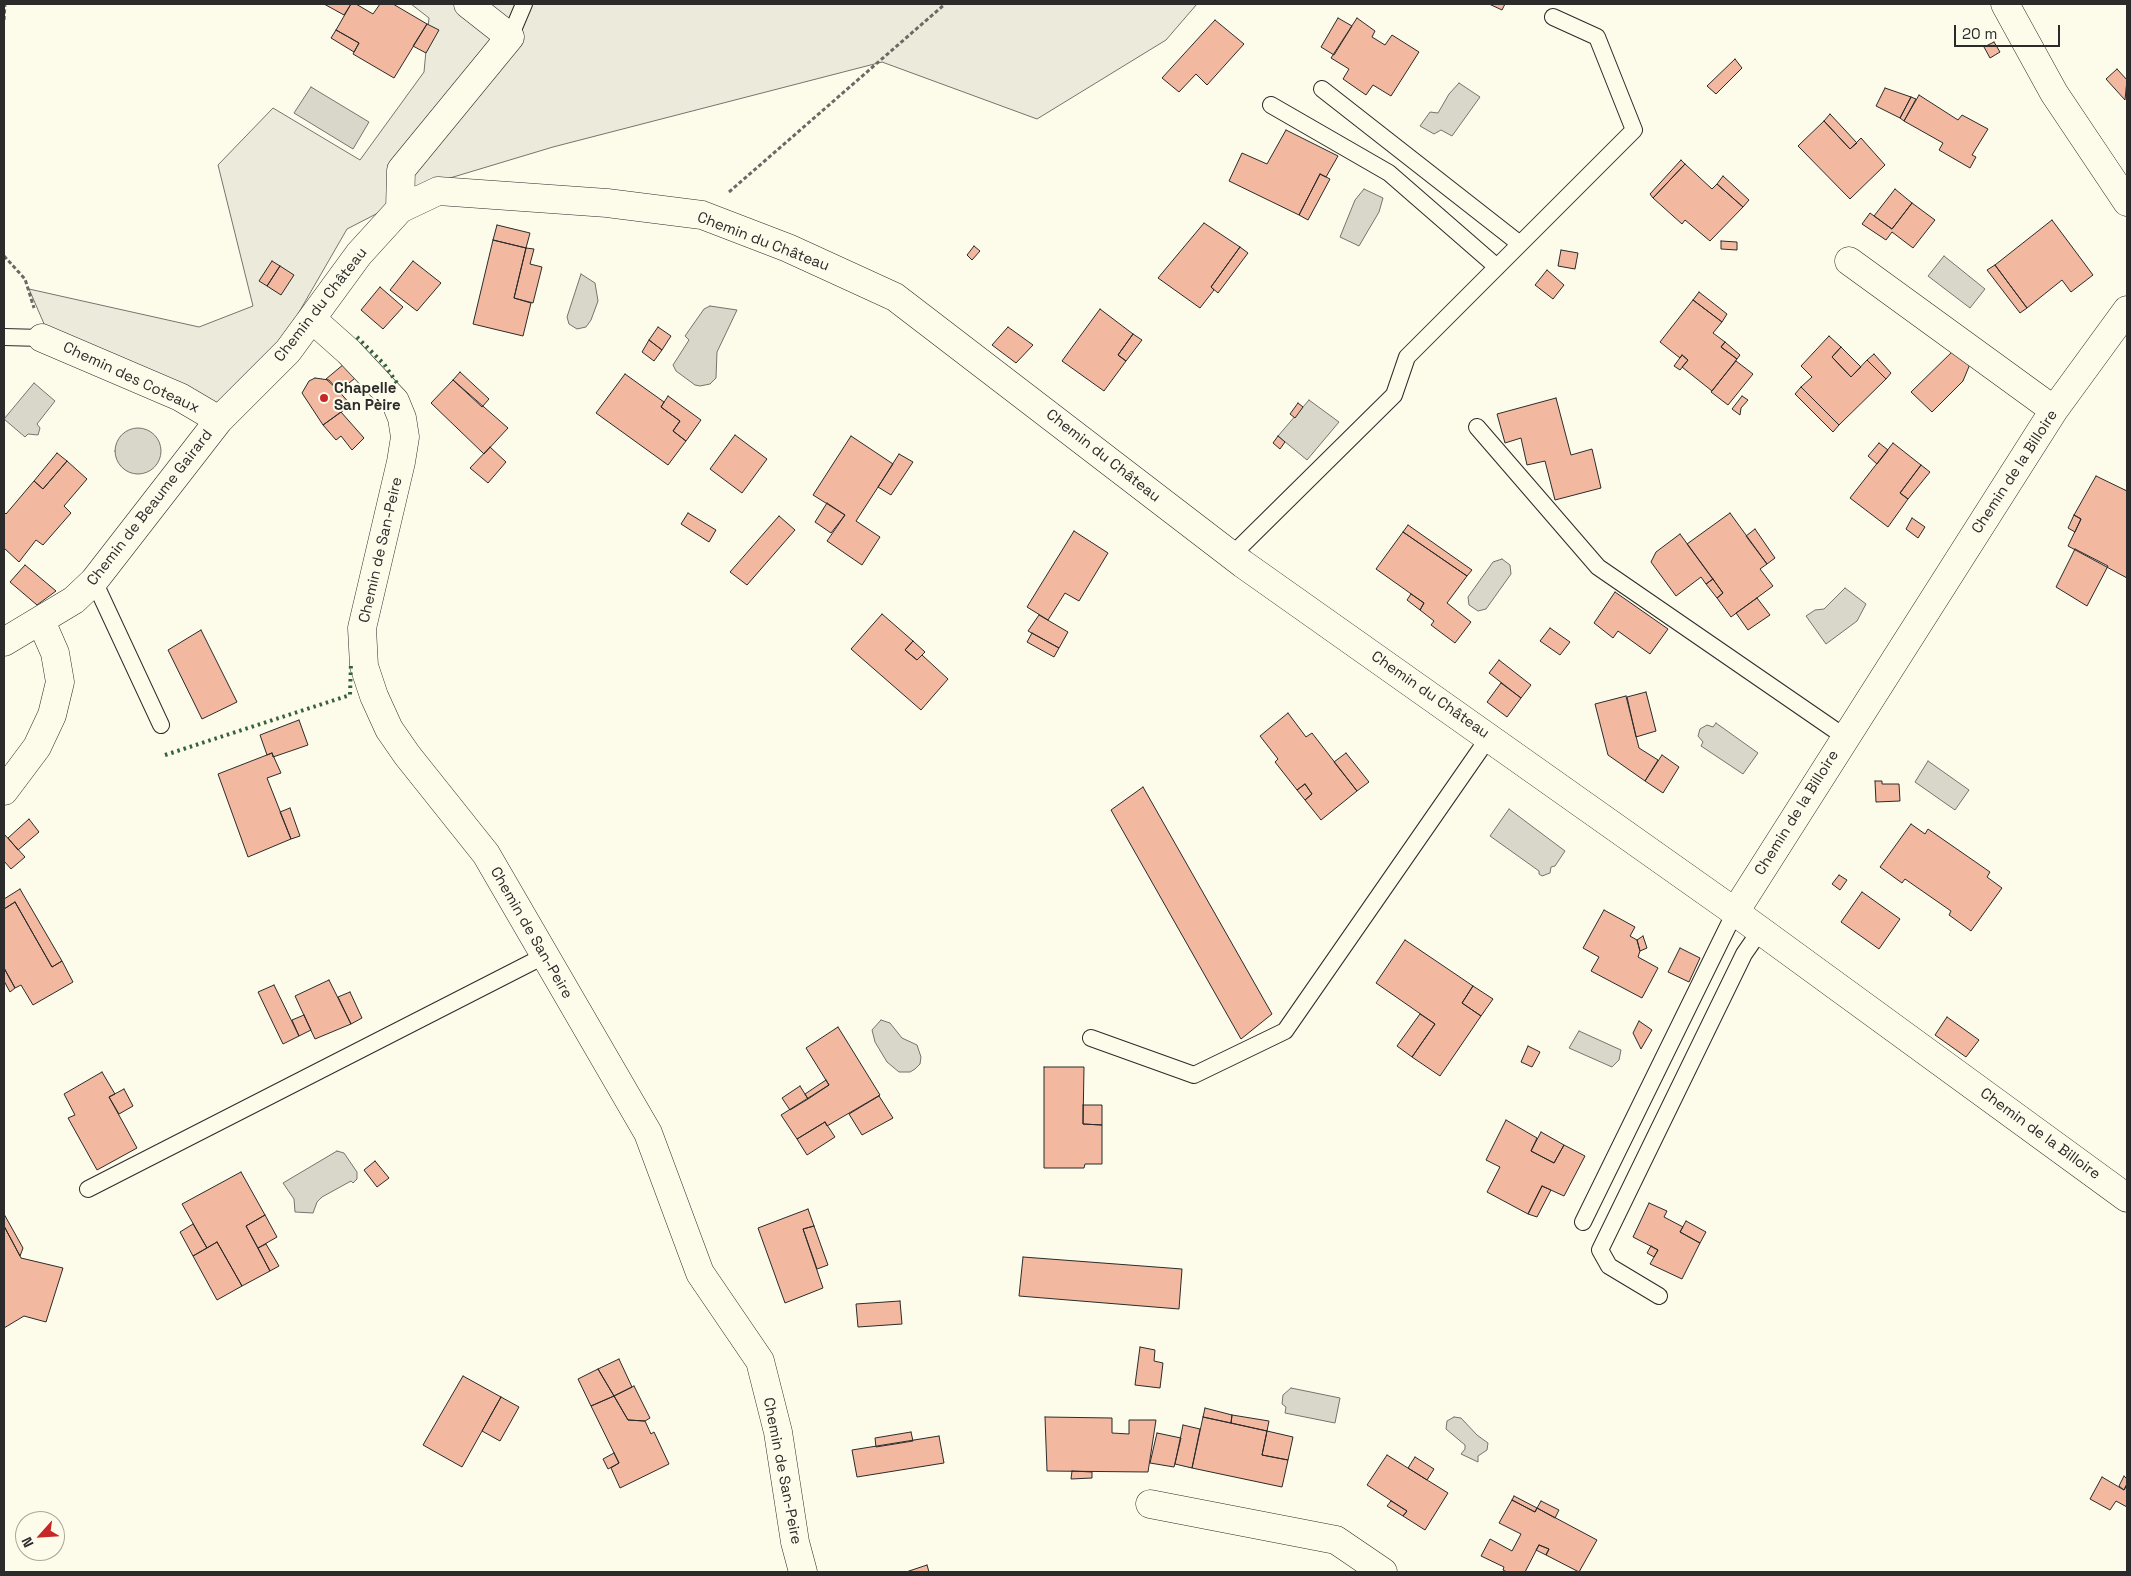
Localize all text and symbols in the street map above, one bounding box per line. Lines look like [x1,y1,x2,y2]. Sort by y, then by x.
scale bar [1956,15,2062,47]
text: 20 m [1962,24,1997,43]
street label: Chemin du Château [694,208,832,276]
street label: Chemin du Château [271,244,371,366]
street label: Chemin des Coteaux [60,339,202,417]
place label: Chapelle San Pèire [334,380,401,415]
marker: Chapelle San Pèire [318,392,330,404]
street label: Chemin du Château [1042,406,1164,506]
street label: Chemin de la Billoire [1968,407,2062,537]
street label: Chemin de Beaume Gairard [83,426,217,590]
street label: Chemin de San-Peire [355,475,407,625]
street label: Chemin du Château [1367,647,1493,743]
street label: Chemin de la Billoire [1751,747,1843,879]
street label: Chemin de San-Peire [486,864,576,1002]
street label: Chemin de la Billoire [1976,1084,2104,1184]
street label: Chemin de San-Peire [759,1396,805,1546]
north arrow [15,1511,65,1561]
text: N [17,1534,38,1550]

